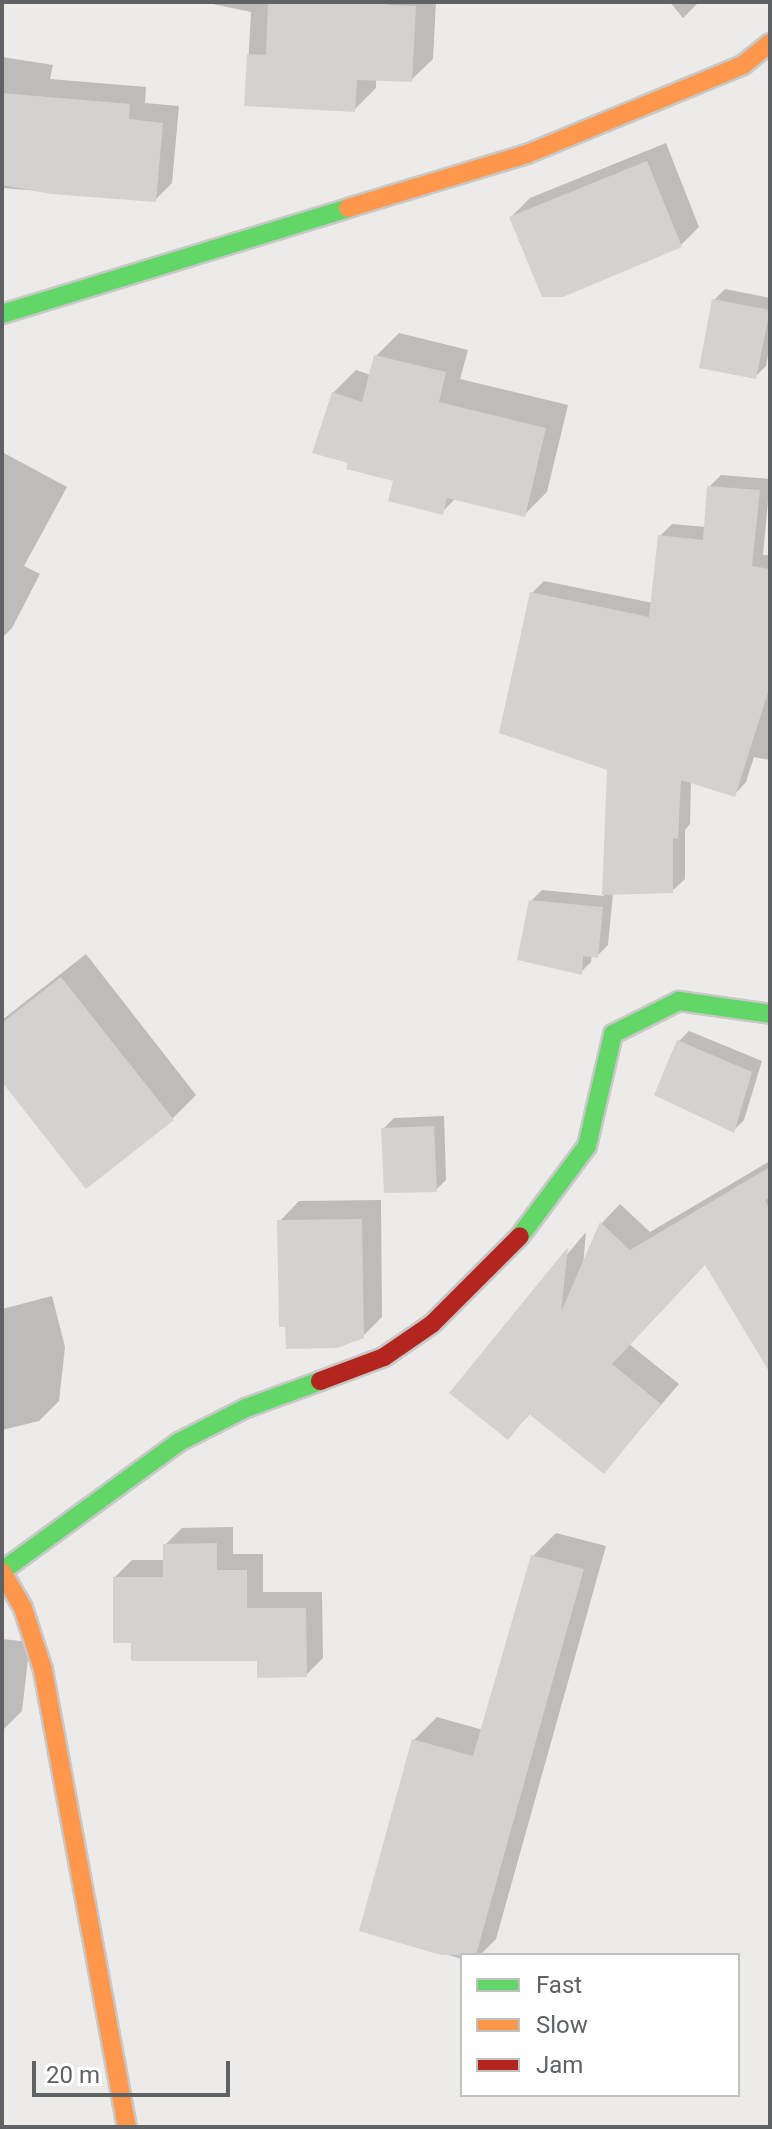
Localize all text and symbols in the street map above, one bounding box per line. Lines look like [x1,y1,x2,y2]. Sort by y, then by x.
legend [460,1953,740,2097]
text: Fast [536,1971,582,1999]
text: Slow [536,2011,588,2039]
scale bar [36,2045,234,2095]
text: Jam [536,2051,583,2079]
text: 20 m [46,2061,100,2089]

